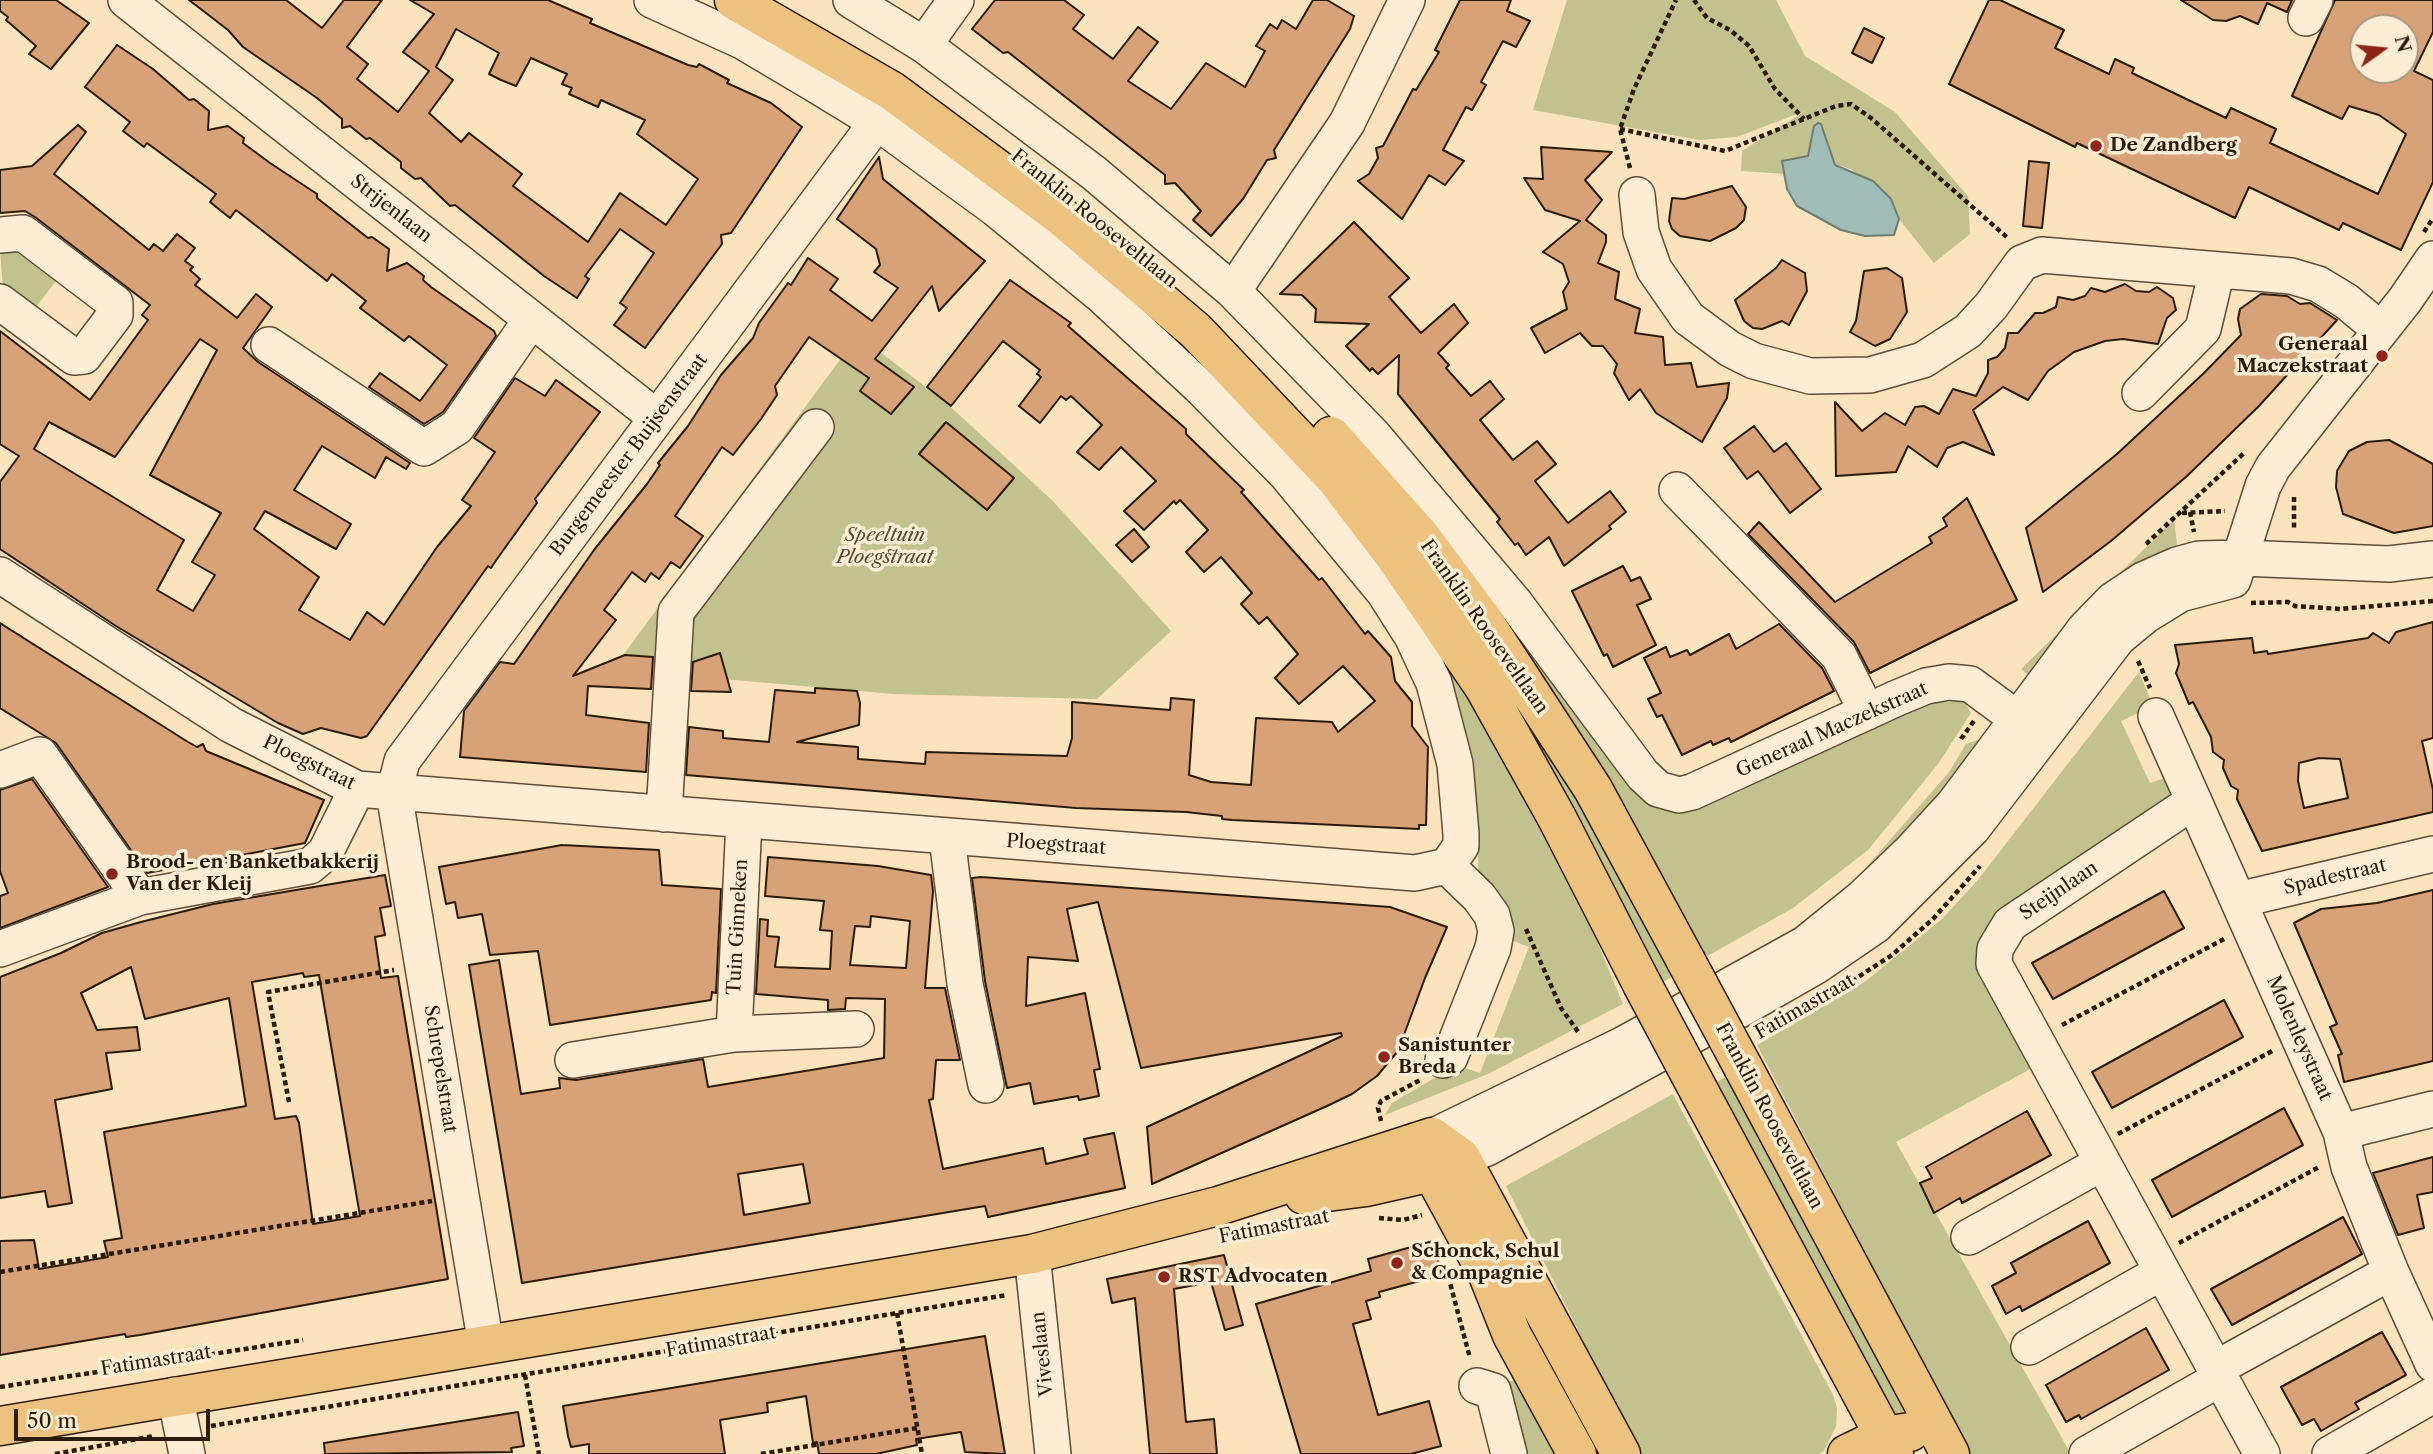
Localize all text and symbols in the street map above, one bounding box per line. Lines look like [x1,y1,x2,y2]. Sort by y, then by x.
north arrow [2349,14,2419,84]
text: N [2390,33,2416,55]
place label: De Zandberg [2110,135,2237,157]
marker: De Zandberg [2088,138,2104,154]
street label: Franklin Rooseveltlaan [1006,145,1182,293]
street label: Strijenlaan [346,170,436,248]
place label: Generaal Maczekstraat [2237,334,2368,378]
marker: Generaal Maczekstraat [2374,348,2390,364]
street label: Burgemeester Buijsenstraat [545,349,713,561]
park label: Speeltuin Ploegstraat [836,525,934,569]
street label: Franklin Rooseveltlaan [1415,536,1553,718]
street label: Generaal Maczekstraat [1733,677,1931,783]
street label: Ploegstraat [259,731,359,795]
street label: Ploegstraat [1005,830,1107,860]
place label: Brood- en Banketbakkerij Van der Kleij [126,852,379,896]
street label: Spadestraat [2281,854,2389,900]
street label: Steijnlaan [2016,857,2102,925]
street label: Tuin Ginneken [723,858,753,996]
marker: Brood- en Banketbakkerij Van der Kleij [104,866,120,882]
street label: Fatimastraat [1751,969,1859,1045]
street label: Molenleystraat [2261,972,2337,1104]
street label: Schrepelstraat [419,1003,461,1135]
street label: Franklin Rooseveltlaan [1710,1019,1828,1213]
place label: Sanistunter Breda [1398,1035,1511,1079]
marker: Sanistunter Breda [1376,1049,1392,1065]
street label: Fatimastraat [1217,1205,1331,1249]
place label: Schonck, Schul & Compagnie [1411,1241,1560,1285]
marker: Schonck, Schul & Compagnie [1389,1255,1405,1271]
place label: RST Advocaten [1178,1266,1328,1288]
marker: RST Advocaten [1156,1269,1172,1285]
street label: Viveslaan [1027,1310,1059,1398]
street label: Fatimastraat [664,1321,778,1363]
street label: Fatimastraat [99,1341,213,1381]
scale bar [18,1394,214,1438]
text: 50 m [27,1408,77,1433]

